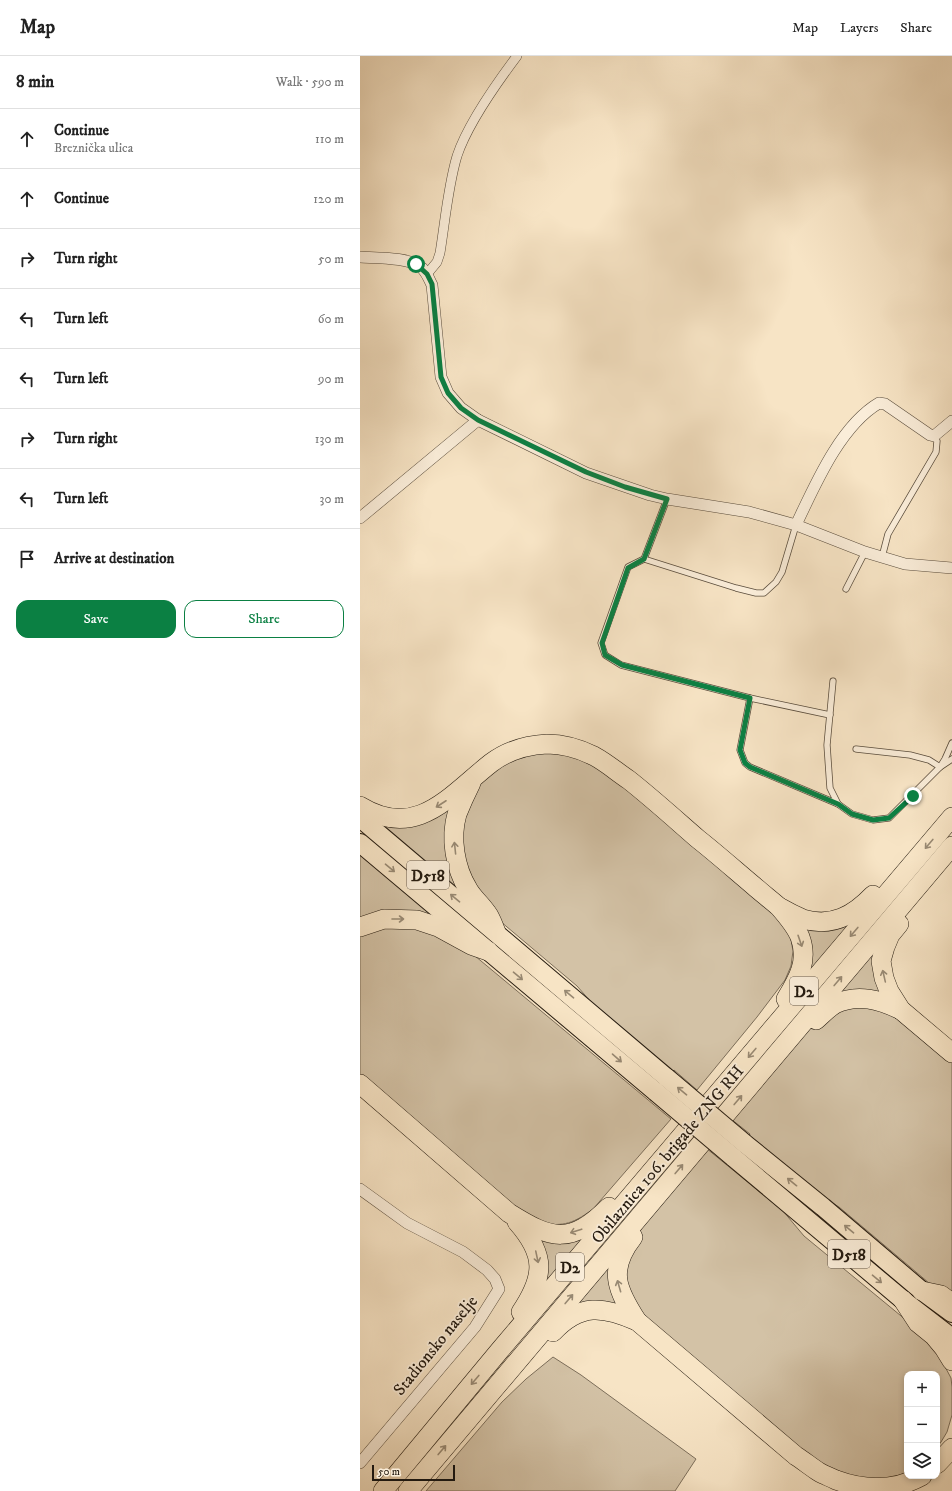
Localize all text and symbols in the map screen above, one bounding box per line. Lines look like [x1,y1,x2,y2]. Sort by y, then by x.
text: Map [20,16,55,39]
text: Map [792,19,818,37]
text: Layers [840,19,878,37]
text: Share [900,19,932,37]
text: 8 min [16,71,54,93]
text: Walk · 590 m [276,74,344,90]
text: Continue [54,121,109,140]
icon: ahead [16,128,38,150]
text: 110 m [315,131,344,147]
text: Breznička ulica [54,140,133,156]
icon: ahead [16,188,38,210]
text: Continue [54,189,109,208]
text: 120 m [313,191,344,207]
icon: right [16,248,38,270]
text: Turn right [54,249,117,268]
text: 50 m [318,251,344,267]
route start [407,255,425,273]
icon: left [16,308,38,330]
text: Turn left [54,309,108,328]
text: 60 m [318,311,344,327]
icon: left [16,368,38,390]
text: Turn left [54,369,108,388]
text: 90 m [318,371,344,387]
icon: right [16,428,38,450]
text: Turn right [54,429,117,448]
text: 130 m [315,431,344,447]
icon: left [16,488,38,510]
text: Turn left [54,489,108,508]
text: 30 m [320,491,344,507]
icon: arrive [16,548,38,570]
text: Arrive at destination [54,549,174,568]
button: Save [16,600,176,638]
button: Share [184,600,344,638]
route end [904,787,922,805]
one-way arrow [436,800,447,808]
one-way arrow [925,839,934,849]
one-way arrow [451,842,459,855]
road number: D518 [407,861,449,889]
one-way arrow [384,864,395,873]
one-way arrow [450,893,461,902]
one-way arrow [391,915,404,923]
one-way arrow [850,927,859,938]
one-way arrow [797,934,804,947]
one-way arrow [880,969,888,982]
one-way arrow [513,971,523,980]
one-way arrow [833,976,842,986]
road number: D2 [790,977,818,1005]
one-way arrow [564,990,575,999]
one-way arrow [747,1047,756,1058]
one-way arrow [611,1054,622,1063]
street label: Obilaznica 106. brigade ZNG RH [587,1061,749,1248]
one-way arrow [677,1086,687,1095]
one-way arrow [733,1094,742,1105]
one-way arrow [674,1164,683,1175]
one-way arrow [787,1178,798,1187]
one-way arrow [844,1225,855,1234]
one-way arrow [569,1228,582,1235]
road number: D518 [828,1240,870,1268]
one-way arrow [534,1250,542,1263]
road number: D2 [556,1253,584,1281]
one-way arrow [872,1274,883,1283]
one-way arrow [615,1280,622,1293]
street label: Stadionsko naselje [389,1291,483,1400]
one-way arrow [565,1294,574,1305]
map controls [904,1371,940,1479]
button: + [904,1371,940,1407]
one-way arrow [471,1375,480,1386]
button: − [904,1407,940,1443]
button: layers [904,1443,940,1479]
one-way arrow [437,1445,446,1456]
scale bar [372,1463,455,1482]
text: 50 m [378,1465,400,1479]

